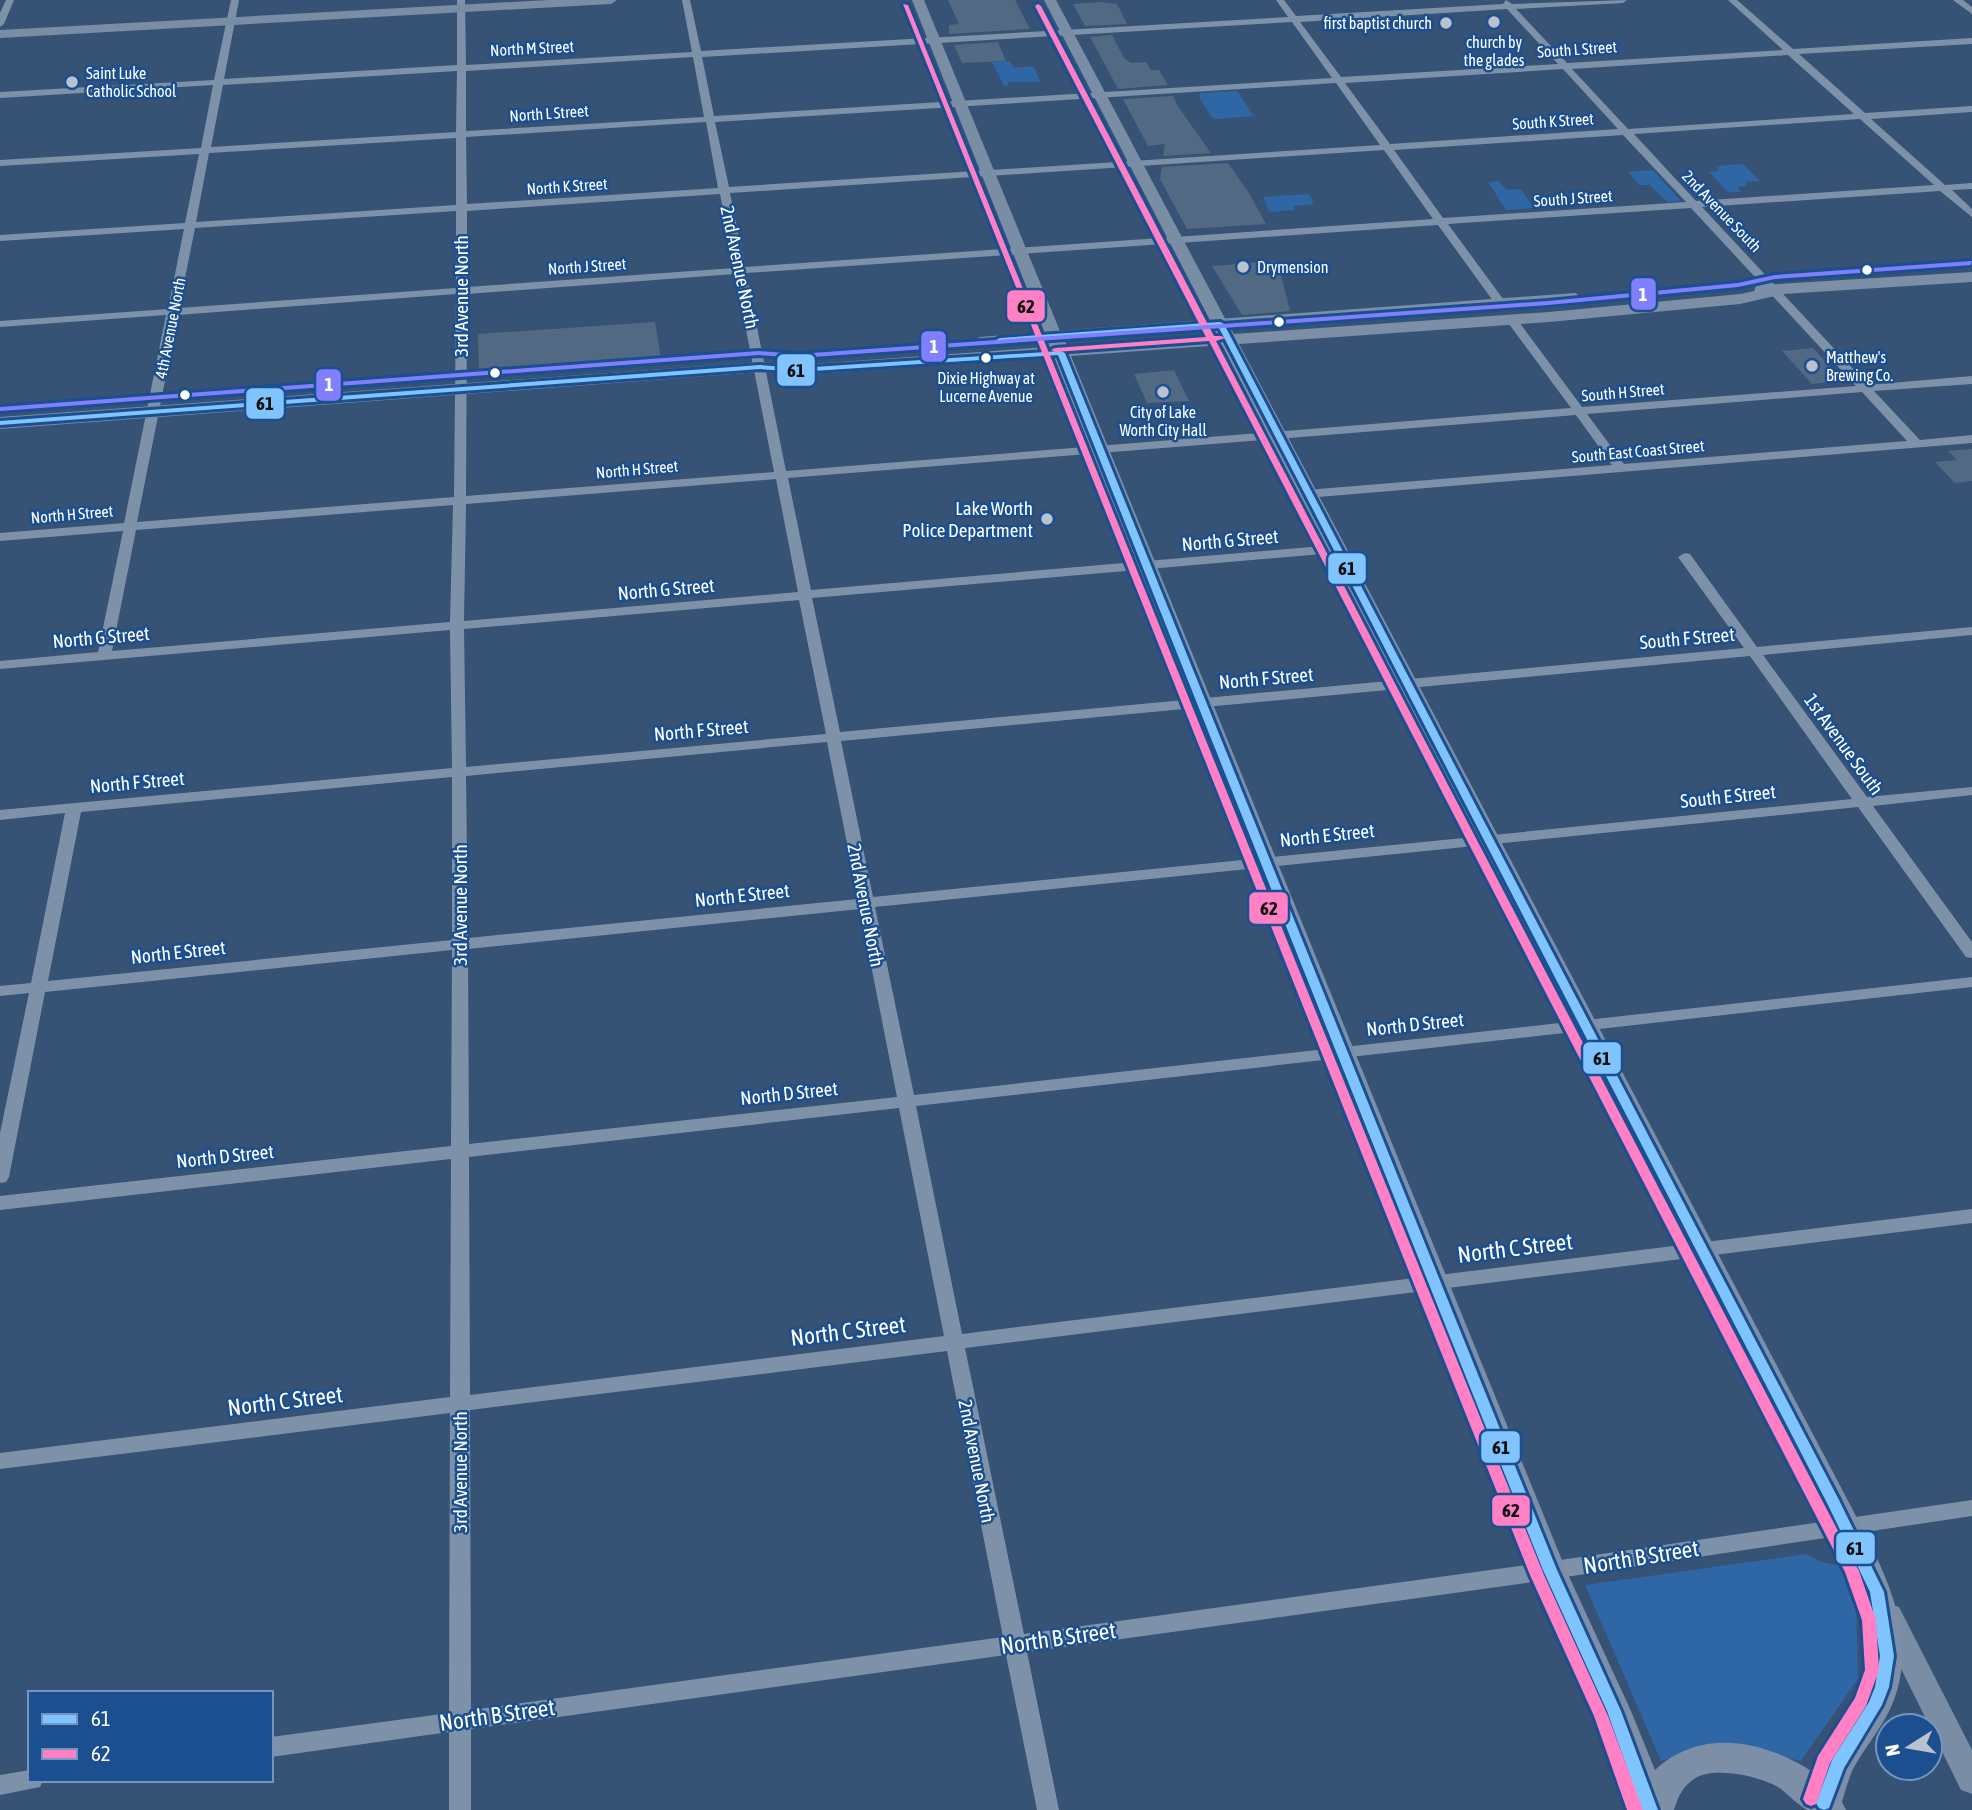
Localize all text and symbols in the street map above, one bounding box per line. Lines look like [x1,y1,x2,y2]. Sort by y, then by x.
place label: first baptist church [1324,14,1432,33]
marker: church by the glades [1486,14,1502,30]
marker: first baptist church [1438,15,1454,31]
place label: church by the glades [1464,33,1525,70]
street label: North M Street [490,37,575,59]
street label: South L Street [1536,37,1618,61]
place label: Saint Luke Catholic School [86,64,177,100]
marker: Saint Luke Catholic School [64,74,80,90]
street label: North L Street [509,101,590,125]
street label: South K Street [1512,109,1595,133]
street label: 2nd Avenue South [1679,167,1765,255]
street label: North K Street [526,174,609,198]
street label: South J Street [1533,186,1613,210]
street label: 2nd Avenue North [716,203,764,331]
street label: 3rd Avenue North [450,235,472,357]
street label: North J Street [547,254,627,278]
place label: Drymension [1257,258,1328,277]
marker: Drymension [1235,259,1251,275]
unlabelled marker [1860,263,1874,277]
street label: 4th Avenue North [151,276,189,380]
line badge: 1 [1630,277,1657,311]
text: 1 [1639,283,1648,305]
line badge: 62 [1006,289,1046,323]
text: 62 [1017,295,1035,317]
unlabelled marker [1272,315,1286,329]
line badge: 1 [920,330,947,363]
text: 1 [930,335,939,357]
place label: Matthew's Brewing Co. [1826,348,1893,385]
marker: Dixie Highway at Lucerne Avenue [979,351,993,365]
line badge: 61 [776,353,816,387]
marker: Matthew's Brewing Co. [1804,358,1820,374]
text: 61 [787,359,805,381]
unlabelled marker [488,366,502,380]
line badge: 1 [315,368,342,402]
place label: Dixie Highway at Lucerne Avenue [937,369,1035,405]
text: 1 [325,373,334,395]
street label: South H Street [1581,379,1666,405]
marker: City of Lake Worth City Hall [1155,384,1171,400]
line badge: 61 [245,387,285,420]
unlabelled marker [178,388,192,402]
text: 61 [256,392,274,414]
place label: City of Lake Worth City Hall [1119,403,1207,440]
street label: South East Coast Street [1571,436,1705,466]
street label: North H Street [595,456,679,482]
place label: Lake Worth Police Department [902,497,1033,541]
street label: North H Street [30,501,114,527]
marker: Lake Worth Police Department [1039,511,1055,527]
street label: North G Street [1181,525,1279,555]
line badge: 61 [1327,552,1367,585]
text: 61 [1338,557,1356,579]
street label: North G Street [617,574,715,604]
street label: North G Street [52,622,150,652]
street label: South F Street [1639,623,1735,653]
street label: North F Street [1218,663,1314,693]
street label: 1st Avenue South [1800,689,1888,799]
street label: North F Street [653,715,749,745]
street label: North F Street [89,767,185,797]
street label: South E Street [1679,780,1777,812]
street label: North E Street [1278,819,1376,851]
street label: 2nd Avenue North [843,841,889,969]
street label: 3rd Avenue North [449,844,471,966]
street label: North E Street [693,879,791,911]
line badge: 62 [1248,891,1289,925]
text: 62 [1260,897,1278,919]
street label: North E Street [129,936,227,968]
street label: North D Street [1365,1008,1465,1040]
line badge: 61 [1582,1041,1622,1075]
text: 61 [1593,1047,1611,1069]
street label: North D Street [739,1077,839,1109]
street label: North D Street [175,1140,275,1172]
street label: North C Street [1456,1228,1574,1268]
street label: North C Street [789,1311,907,1351]
street label: North C Street [226,1381,344,1421]
street label: 2nd Avenue North [954,1397,1000,1525]
street label: 3rd Avenue North [449,1411,471,1533]
line badge: 61 [1480,1430,1521,1464]
text: 61 [1492,1436,1510,1458]
line badge: 62 [1491,1494,1531,1527]
text: 62 [1502,1499,1520,1521]
line badge: 61 [1835,1531,1876,1565]
street label: North B Street [1581,1535,1701,1579]
text: 61 [1846,1537,1864,1559]
street label: North B Street [999,1617,1117,1659]
legend [28,1691,273,1782]
street label: North B Street [438,1694,556,1736]
text: 61 [91,1706,111,1730]
north arrow [1874,1712,1944,1782]
text: 62 [91,1741,111,1765]
text: N [1880,1743,1904,1758]

